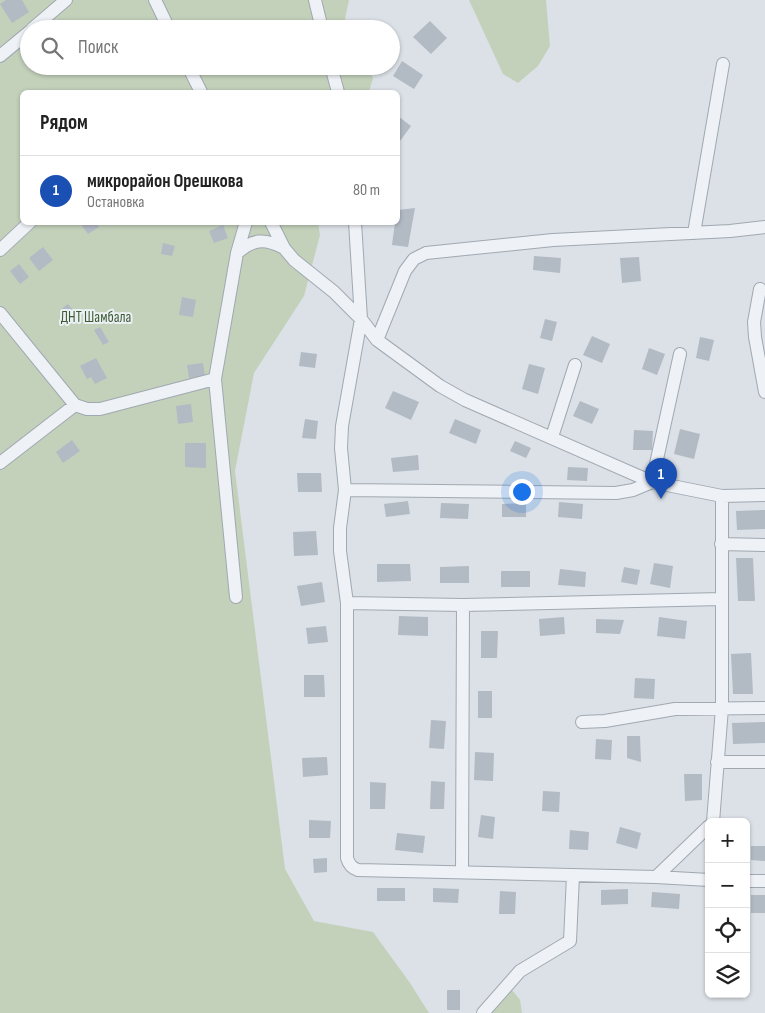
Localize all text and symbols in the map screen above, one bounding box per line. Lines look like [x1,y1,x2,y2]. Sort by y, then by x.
search box [20,20,400,75]
icon: search [38,34,66,62]
text: Поиск [78,36,118,59]
text: Рядом [40,110,88,135]
text: микрорайон Орешкова [87,170,243,193]
text: 1 [53,181,59,200]
text: 80 m [353,181,380,200]
text: Остановка [87,193,144,212]
park label: ДНТ Шамбала [61,308,131,327]
pin: 1 [645,458,677,499]
your location [509,479,535,505]
map controls [705,818,750,998]
button: + [705,818,750,863]
button: − [705,863,750,908]
button: locate [705,908,750,953]
button: layers [705,953,750,998]

